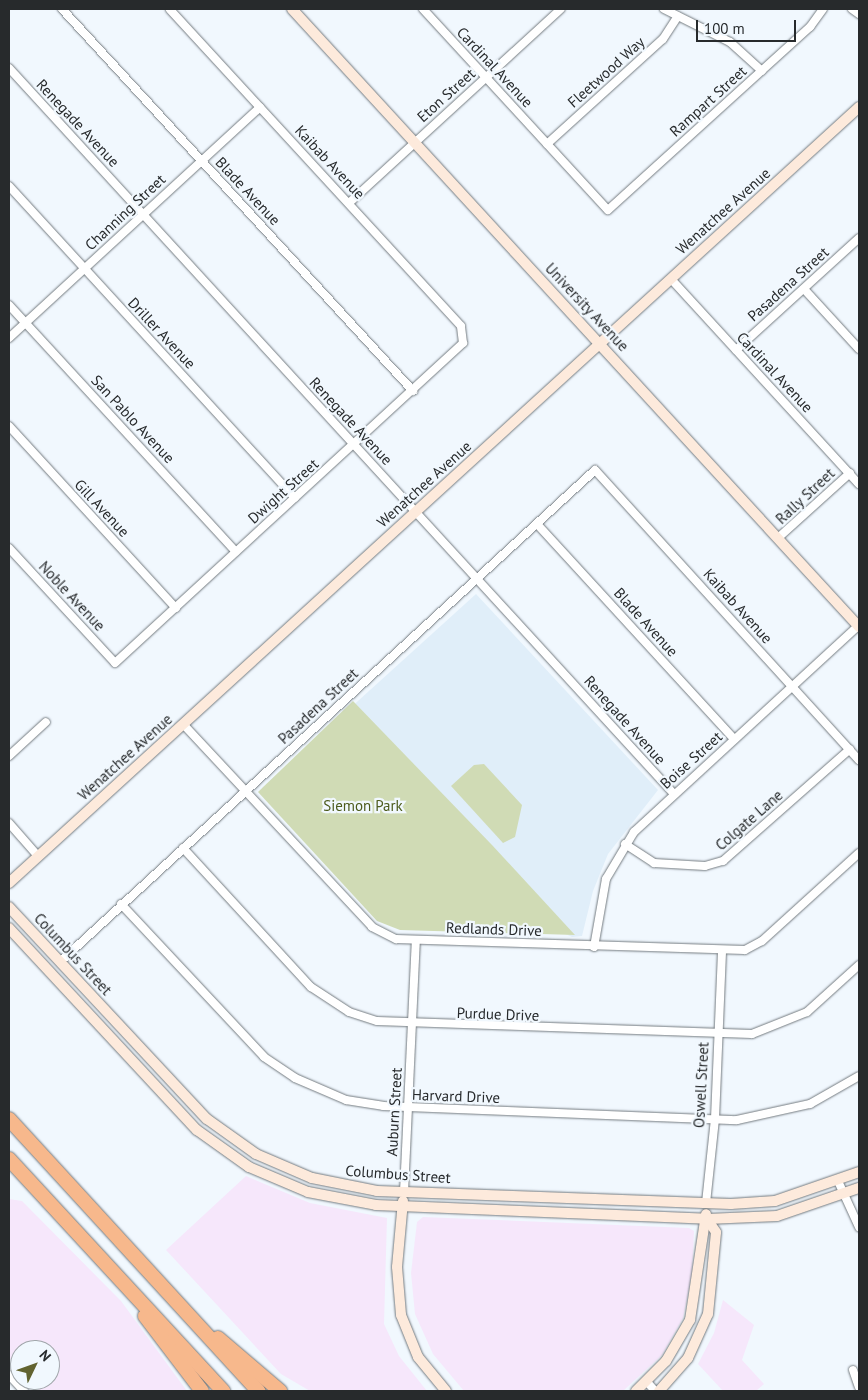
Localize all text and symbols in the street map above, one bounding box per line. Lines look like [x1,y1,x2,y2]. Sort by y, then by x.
scale bar [698,10,798,42]
text: 100 m [704,19,745,38]
street label: Cardinal Avenue [453,23,537,111]
street label: Fleetwood Way [564,33,648,111]
street label: Rampart Street [666,62,750,140]
street label: Eton Street [413,64,479,126]
street label: Renegade Avenue [33,75,123,171]
street label: Kaibab Avenue [291,121,369,203]
street label: Blade Avenue [212,153,284,229]
street label: Wenatchee Avenue [672,164,774,258]
street label: Channing Street [81,170,169,254]
street label: Pasadena Street [744,243,832,325]
street label: University Avenue [541,259,633,355]
street label: Driller Avenue [124,293,200,373]
street label: Cardinal Avenue [733,328,817,416]
street label: San Pablo Avenue [87,371,179,467]
street label: Renegade Avenue [306,373,396,469]
street label: Wenatchee Avenue [373,437,475,531]
street label: Dwight Street [244,455,322,527]
street label: Rally Street [772,464,838,528]
street label: Gill Avenue [71,475,133,541]
street label: Noble Avenue [35,557,109,635]
street label: Kaibab Avenue [700,565,776,647]
street label: Blade Avenue [610,584,682,660]
street label: Pasadena Street [274,664,362,748]
street label: Renegade Avenue [580,672,670,768]
street label: Wenatchee Avenue [74,710,176,804]
street label: Boise Street [656,728,726,792]
street label: Colgate Lane [712,786,786,854]
park label: Siemon Park [323,797,403,815]
street label: Columbus Street [30,909,116,999]
street label: Redlands Drive [446,918,542,940]
street label: Purdue Drive [456,1004,540,1024]
street label: Oswell Street [690,1042,712,1128]
street label: Auburn Street [383,1067,405,1157]
street label: Harvard Drive [412,1085,500,1107]
street label: Columbus Street [345,1161,451,1187]
north arrow [10,1340,60,1390]
text: N [36,1346,55,1365]

